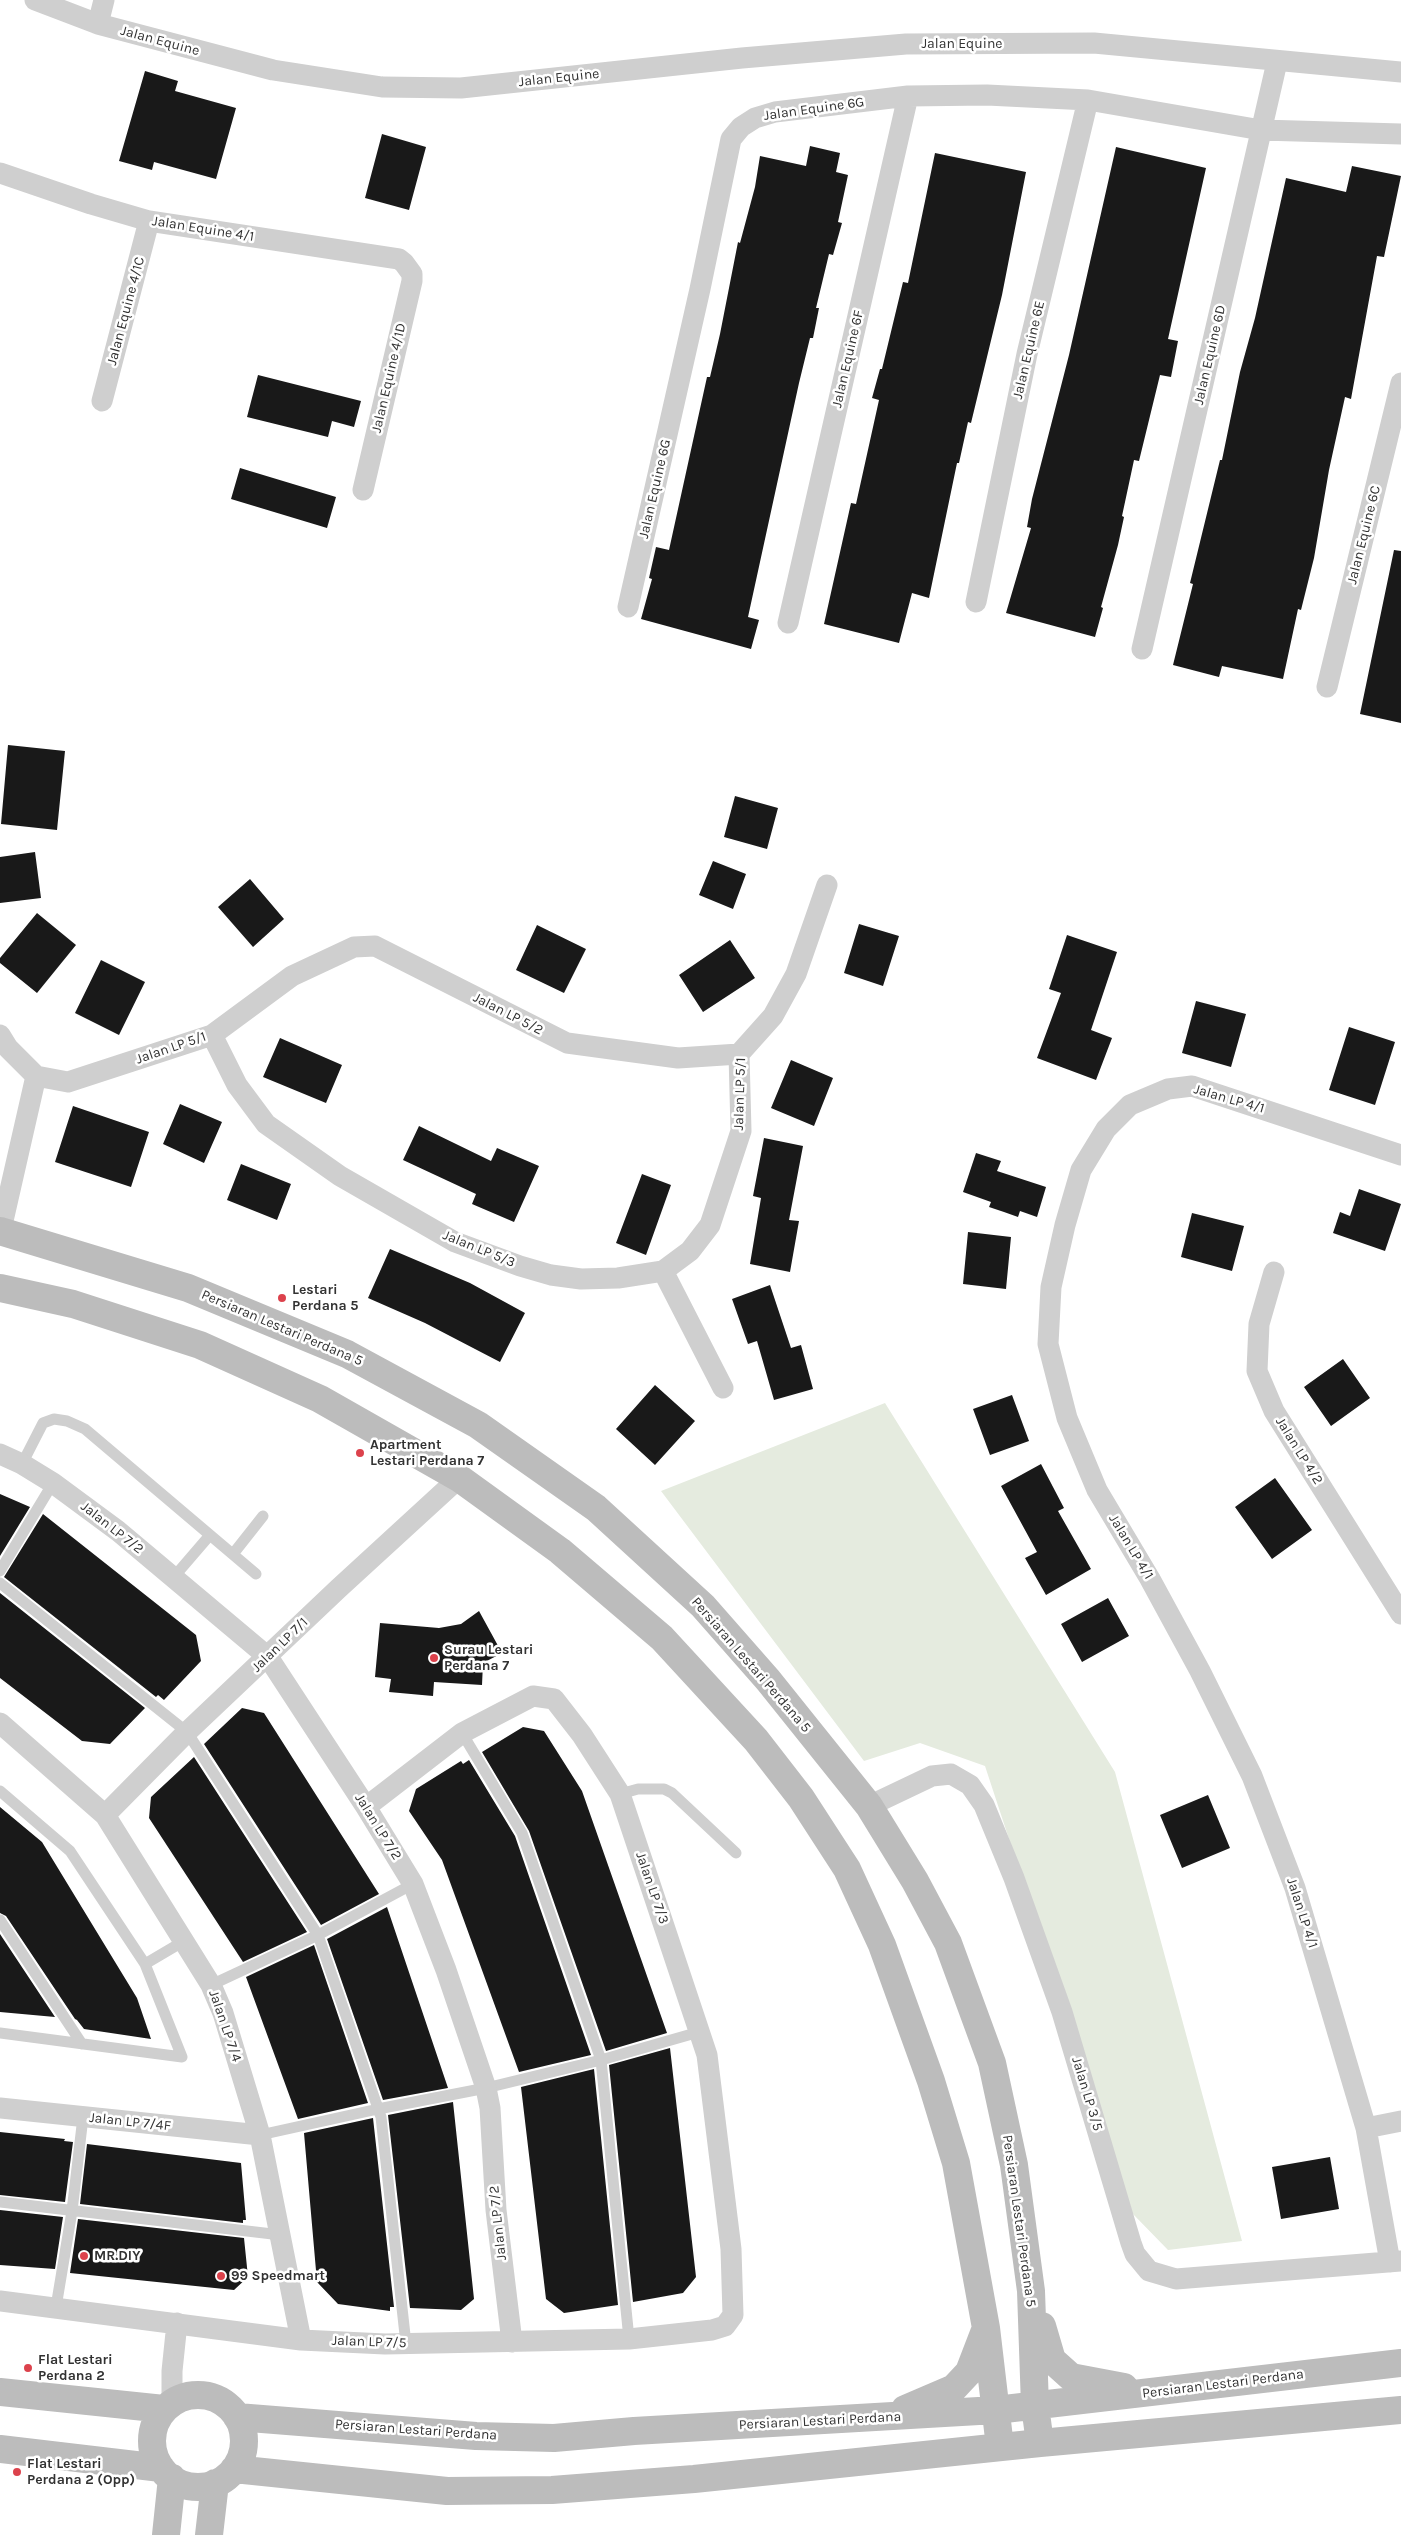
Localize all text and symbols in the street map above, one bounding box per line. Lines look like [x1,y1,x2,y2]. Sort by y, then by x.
street label: Jalan Equine [119,22,201,60]
street label: Jalan Equine [921,36,1003,52]
street label: Jalan Equine [518,65,600,91]
street label: Jalan Equine 6G [763,94,865,124]
street label: Jalan Equine 4/1 [151,213,255,245]
street label: Jalan Equine 4/1C [103,255,149,367]
street label: Jalan Equine 6E [1010,299,1048,401]
street label: Jalan Equine 6D [1190,304,1230,406]
street label: Jalan Equine 6F [829,309,867,409]
street label: Jalan Equine 4/1D [368,321,410,435]
street label: Jalan Equine 6G [635,438,675,540]
street label: Jalan Equine 6C [1344,484,1384,586]
street label: Jalan LP 5/2 [470,989,546,1039]
street label: Jalan LP 5/1 [134,1028,208,1068]
street label: Jalan LP 5/1 [730,1057,750,1131]
street label: Jalan LP 4/1 [1192,1081,1266,1117]
street label: Jalan LP 5/3 [440,1227,518,1271]
place label: Lestari Perdana 5 [292,1282,358,1314]
street label: Persiaran Lestari Perdana 5 [199,1286,365,1370]
marker: Lestari Perdana 5 [276,1292,288,1304]
street label: Jalan LP 4/2 [1272,1414,1326,1488]
place label: Apartment Lestari Perdana 7 [370,1437,484,1470]
marker: Apartment Lestari Perdana 7 [354,1447,366,1459]
street label: Jalan LP 7/2 [77,1498,147,1558]
street label: Jalan LP 4/1 [1105,1511,1157,1583]
street label: Persiaran Lestari Perdana 5 [688,1594,814,1736]
street label: Jalan LP 7/1 [248,1614,312,1676]
place label: Surau Lestari Perdana 7 [444,1642,533,1674]
marker: Surau Lestari Perdana 7 [428,1652,440,1664]
street label: Jalan LP 7/2 [351,1791,405,1863]
street label: Jalan LP 7/3 [632,1850,672,1926]
street label: Jalan LP 4/1 [1283,1876,1321,1950]
street label: Jalan LP 7/4 [205,1988,245,2064]
street label: Jalan LP 3/5 [1068,2055,1106,2133]
street label: Jalan LP 7/4F [88,2109,172,2135]
street label: Persiaran Lestari Perdana 5 [999,2134,1039,2308]
street label: Jalan LP 7/2 [486,2185,510,2261]
place label: MR.DIY [94,2248,140,2264]
marker: MR.DIY [78,2250,90,2262]
place label: 99 Speedmart [231,2268,325,2284]
marker: 99 Speedmart [215,2270,227,2282]
street label: Jalan LP 7/5 [331,2332,407,2352]
place label: Flat Lestari Perdana 2 [38,2352,113,2384]
marker: Flat Lestari Perdana 2 [22,2362,34,2374]
street label: Persiaran Lestari Perdana [1141,2366,1305,2402]
street label: Persiaran Lestari Perdana [738,2408,902,2434]
street label: Persiaran Lestari Perdana [334,2416,498,2444]
place label: Flat Lestari Perdana 2 (Opp) [27,2456,135,2488]
marker: Flat Lestari Perdana 2 (Opp) [11,2466,23,2478]

